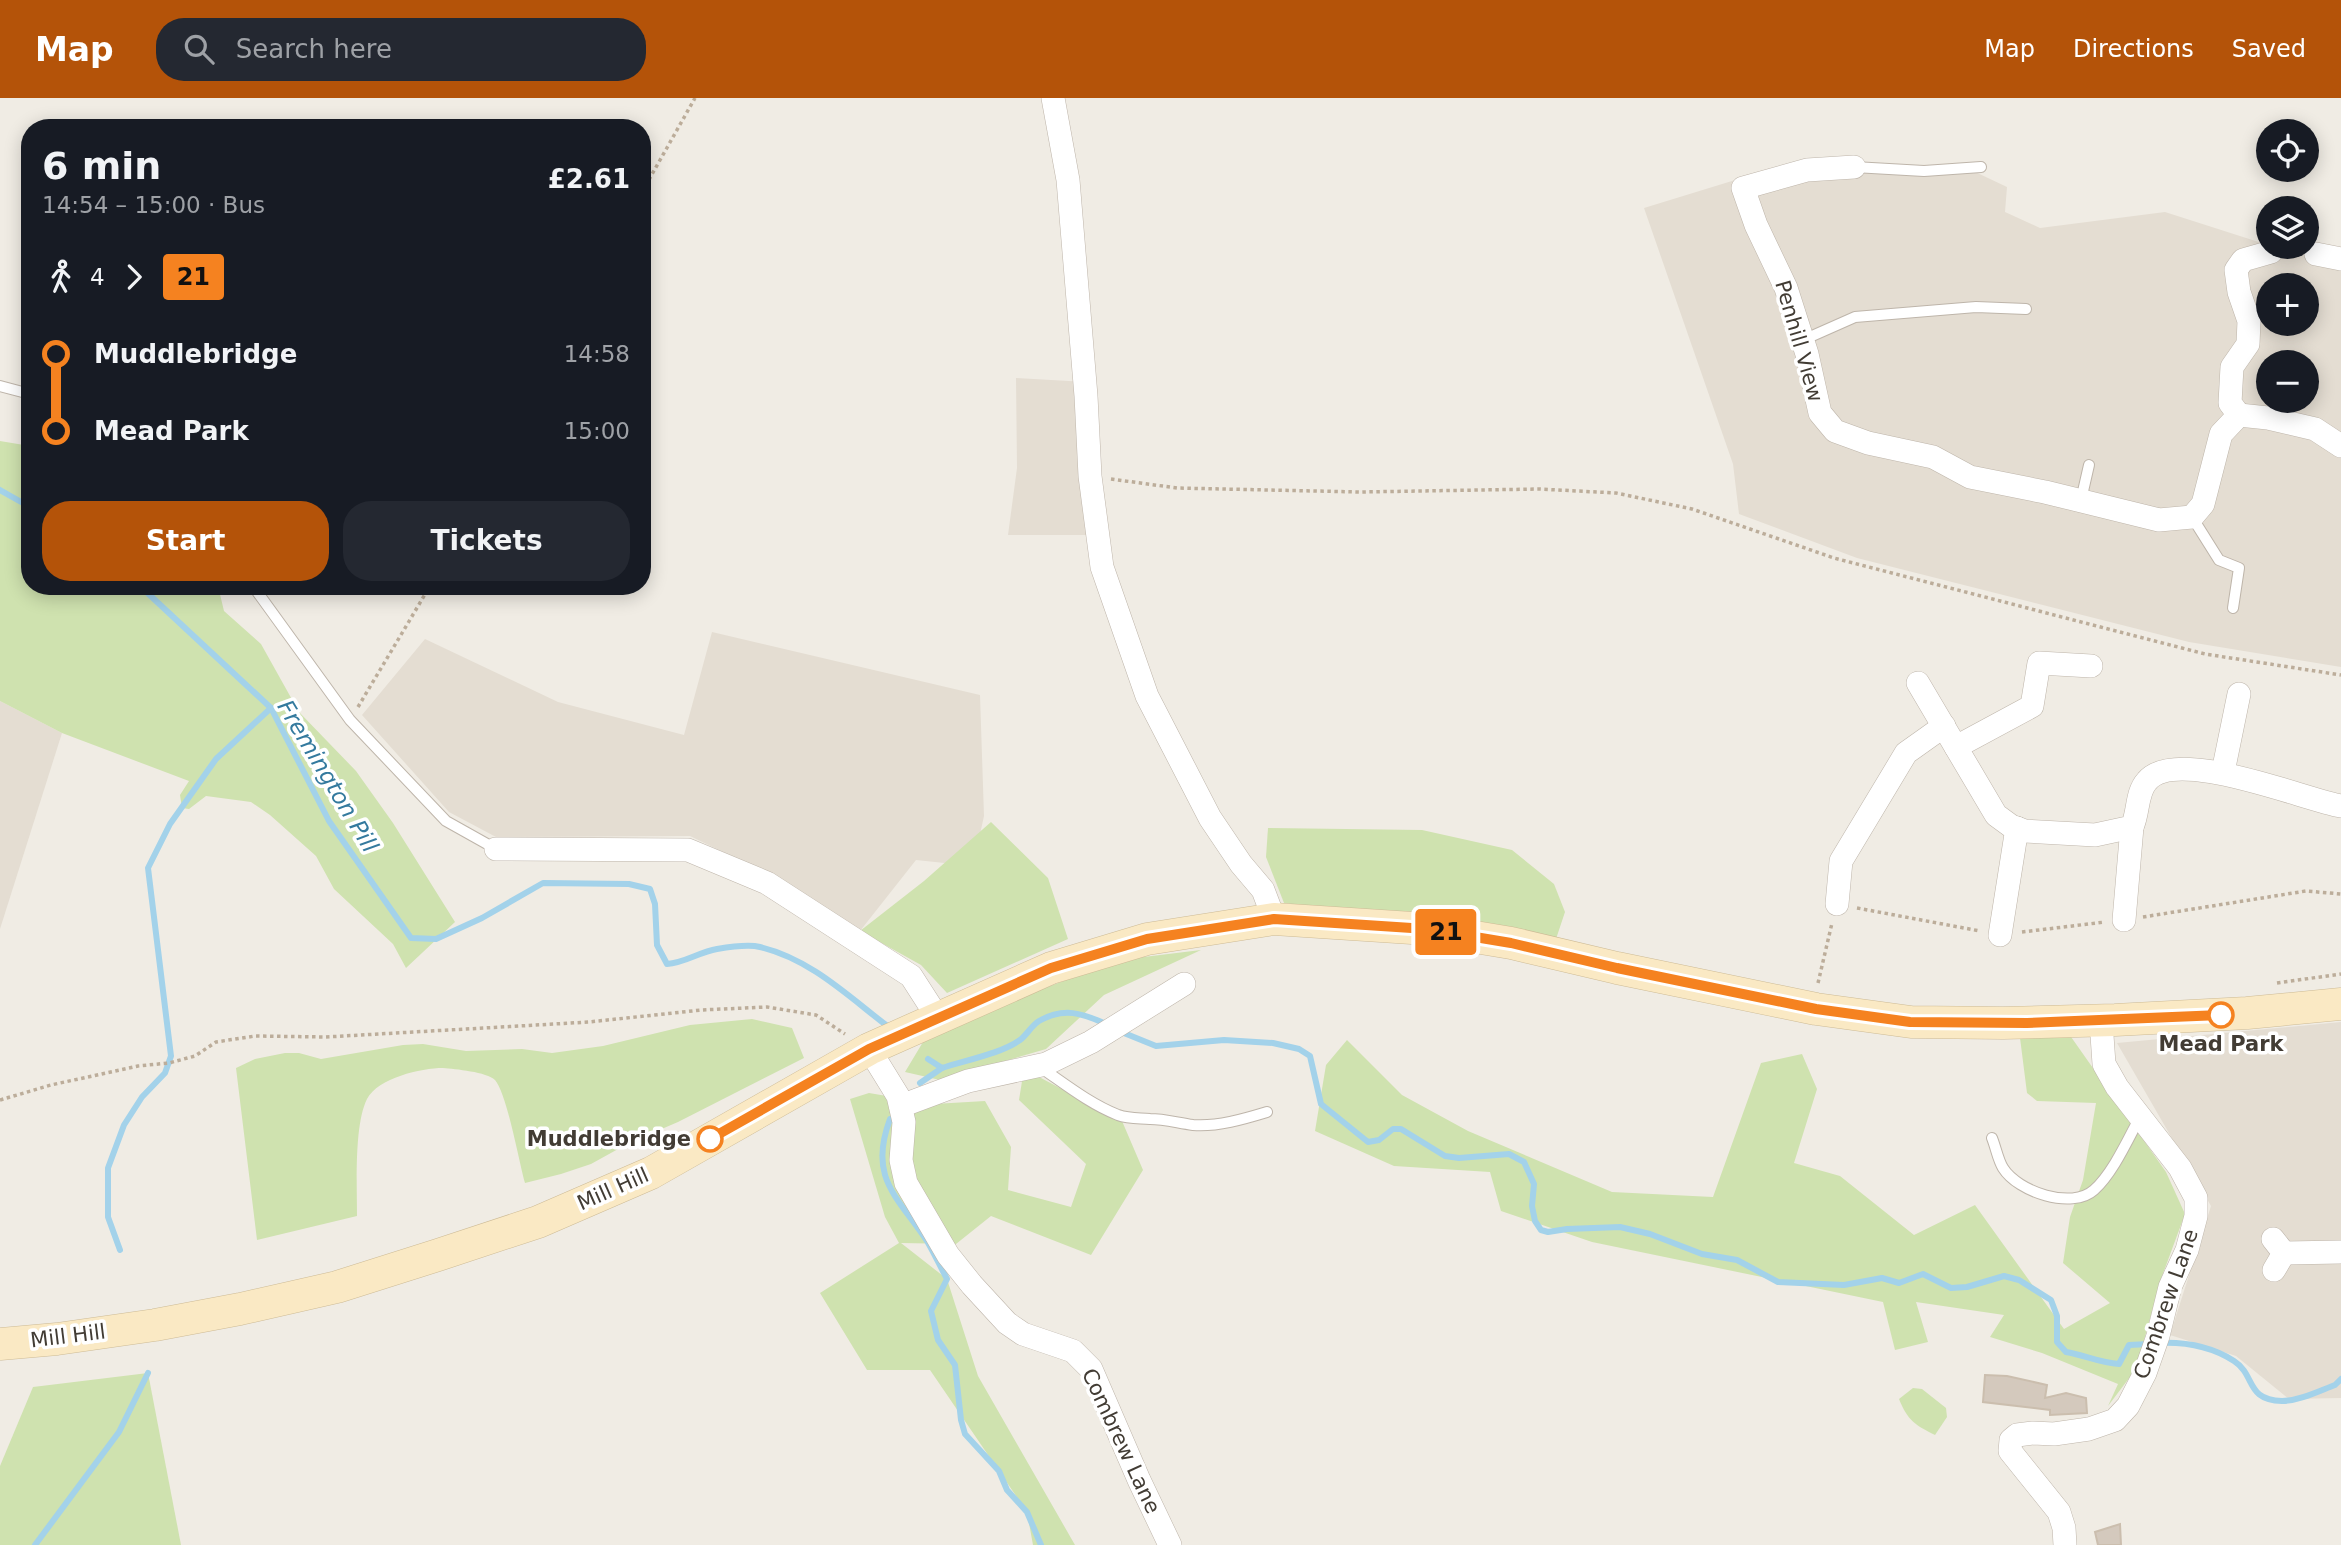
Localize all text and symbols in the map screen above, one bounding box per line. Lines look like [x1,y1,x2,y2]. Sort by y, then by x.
search box [156,18,646,81]
text: Map [35,30,114,69]
icon: search [180,30,218,68]
text: Search here [236,34,392,64]
text: Map [1984,35,2035,63]
text: Directions [2073,35,2194,63]
text: Saved [2232,35,2306,63]
map controls [2256,119,2319,413]
button: locate [2256,119,2319,182]
text: 6 min [42,144,161,188]
text: £2.61 [548,164,630,194]
text: 14:54 – 15:00 · Bus [42,192,265,218]
button: layers [2256,196,2319,259]
icon: walk [42,258,80,296]
icon: forward [115,258,153,296]
text: 21 [177,263,210,291]
text: 4 [90,264,105,290]
button: + [2256,273,2319,336]
street label: Penhill View [1770,277,1828,405]
text: Muddlebridge [94,339,297,369]
text: 14:58 [564,341,630,367]
button: − [2256,350,2319,413]
text: Mead Park [94,416,249,446]
text: 15:00 [564,418,630,444]
button: Start [42,501,329,581]
button: Tickets [343,501,630,581]
water label: Fremington Pill [272,695,384,857]
line badge: 21 [1414,909,1478,955]
text: 21 [1429,918,1463,946]
marker: Mead Park [2208,1002,2234,1028]
place label: Mead Park [2159,1032,2285,1056]
marker: Muddlebridge [697,1126,723,1152]
place label: Muddlebridge [527,1127,691,1151]
street label: Mill Hill [574,1163,652,1215]
street label: Combrew Lane [2129,1226,2203,1382]
street label: Mill Hill [29,1319,107,1353]
street label: Combrew Lane [1077,1365,1165,1517]

